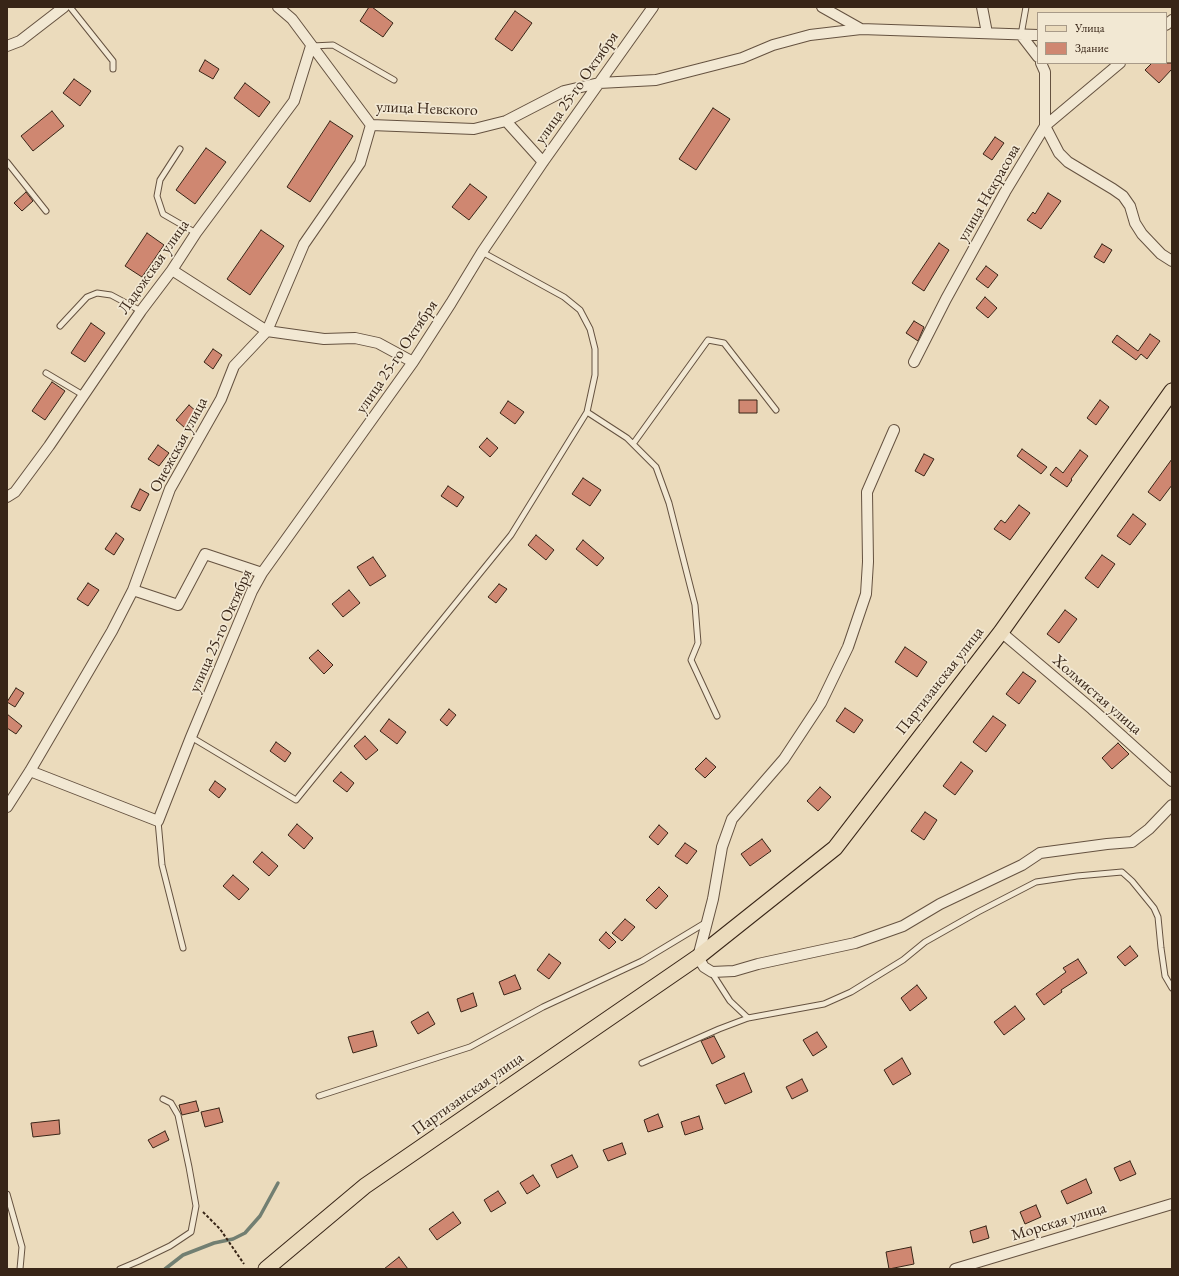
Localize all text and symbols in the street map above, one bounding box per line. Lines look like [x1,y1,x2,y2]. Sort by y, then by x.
legend [1037,12,1167,64]
text: Улица [1075,20,1105,36]
street label: улица 25-го Октября [531,28,623,148]
text: Здание [1075,40,1109,56]
street label: улица Невского [376,98,478,120]
street label: улица Некрасова [953,141,1025,245]
street label: Ладожская улица [114,216,194,318]
street label: улица 25-го Октября [352,296,442,418]
street label: Онежская улица [146,394,212,496]
street label: улица 25-го Октября [185,566,257,696]
street label: Партизанская улица [892,623,988,739]
street label: Холмистая улица [1048,651,1146,739]
street label: Партизанская улица [409,1048,527,1140]
street label: Морская улица [1009,1198,1109,1246]

